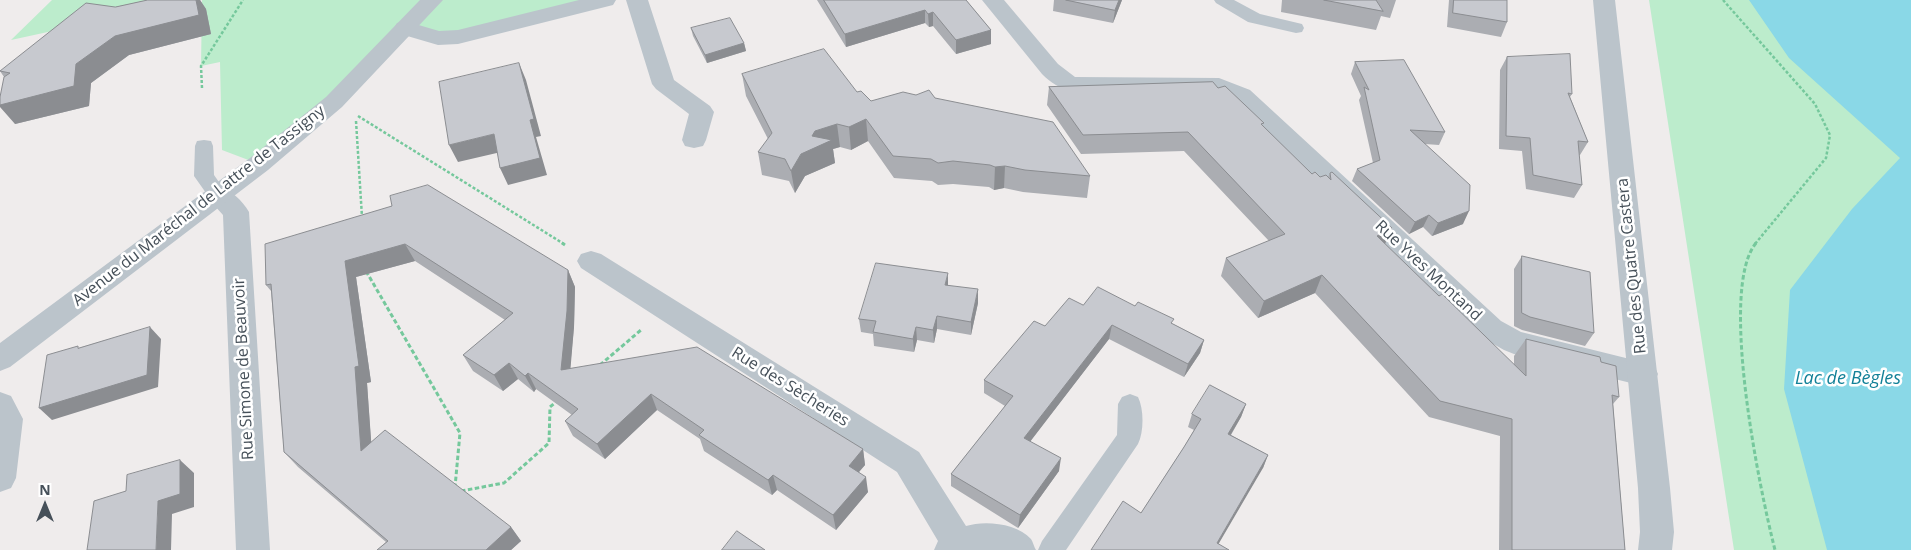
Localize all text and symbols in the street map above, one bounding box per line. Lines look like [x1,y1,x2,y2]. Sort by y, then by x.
street label: Avenue du Maréchal de Lattre de Tassigny [69,102,329,310]
street label: Rue des Quatre Castera [1613,177,1651,355]
street label: Rue Yves Montand [1371,217,1485,325]
street label: Rue Simone de Beauvoir [230,278,258,460]
street label: Rue des Sècheries [728,343,852,431]
water label: Lac de Bègles [1795,368,1901,390]
north arrow [20,480,70,530]
text: N [39,480,51,499]

